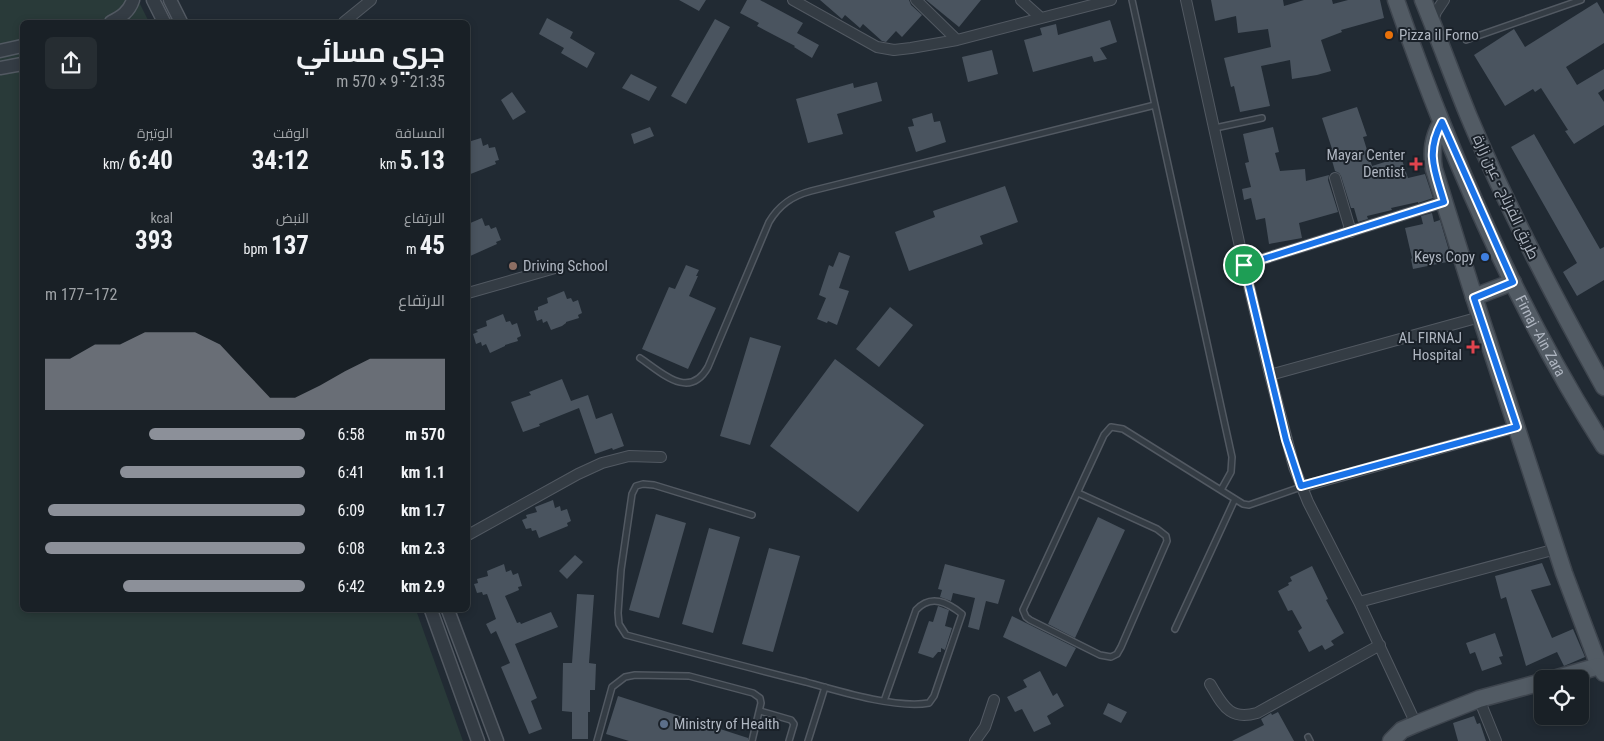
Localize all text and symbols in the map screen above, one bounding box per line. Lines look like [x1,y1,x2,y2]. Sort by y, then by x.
place label: Pizza il Forno [1399,26,1479,44]
marker: Pizza il Forno [1383,29,1395,41]
text: جري مسائي [296,36,445,69]
button: share [45,37,97,89]
text: 21:35 · 9 × 570 m [336,72,445,91]
text: الوتيرة [137,125,173,141]
text: الوقت [273,125,309,141]
text: المسافة [395,125,445,141]
street label: طريق الفرناج - عين زارة [1467,132,1543,263]
text: 6:40 [128,146,173,175]
text: 34:12 [252,146,309,175]
text: 5.13 [400,146,445,175]
place label: Mayar Center Dentist [1326,146,1405,181]
text: /km [103,156,128,172]
text: km [380,156,400,172]
marker: Mayar Center Dentist [1409,157,1423,171]
text: kcal [150,210,173,226]
text: النبض [276,210,309,226]
text: الارتفاع [404,210,445,226]
text: 393 [135,226,173,255]
text: 137 [271,231,309,260]
text: 45 [420,231,445,260]
text: bpm [244,241,271,257]
text: m [406,241,420,257]
pin [1223,244,1265,286]
place label: Keys Copy [1414,248,1475,266]
icon: arrive [1230,251,1258,279]
marker: Keys Copy [1479,251,1491,263]
place label: Driving School [523,257,608,275]
marker: Driving School [507,260,519,272]
text: 172–177 m [45,285,117,304]
text: الارتفاع [398,291,445,310]
street label: Firnaj -Ain Zara [1512,292,1570,380]
place label: AL FIRNAJ Hospital [1399,329,1462,364]
marker: AL FIRNAJ Hospital [1466,340,1480,354]
text: 6:58 [338,425,365,444]
text: 570 m [405,425,445,444]
text: 6:41 [338,463,365,482]
text: 1.1 km [401,463,445,482]
text: 6:09 [338,501,365,520]
text: 1.7 km [401,501,445,520]
text: 6:08 [338,539,365,558]
text: 2.3 km [401,539,445,558]
text: 6:42 [338,577,365,596]
text: 2.9 km [401,577,445,596]
map controls [1534,670,1589,725]
button: locate [1534,670,1589,725]
place label: Ministry of Health [674,715,780,733]
marker: Ministry of Health [658,718,670,730]

